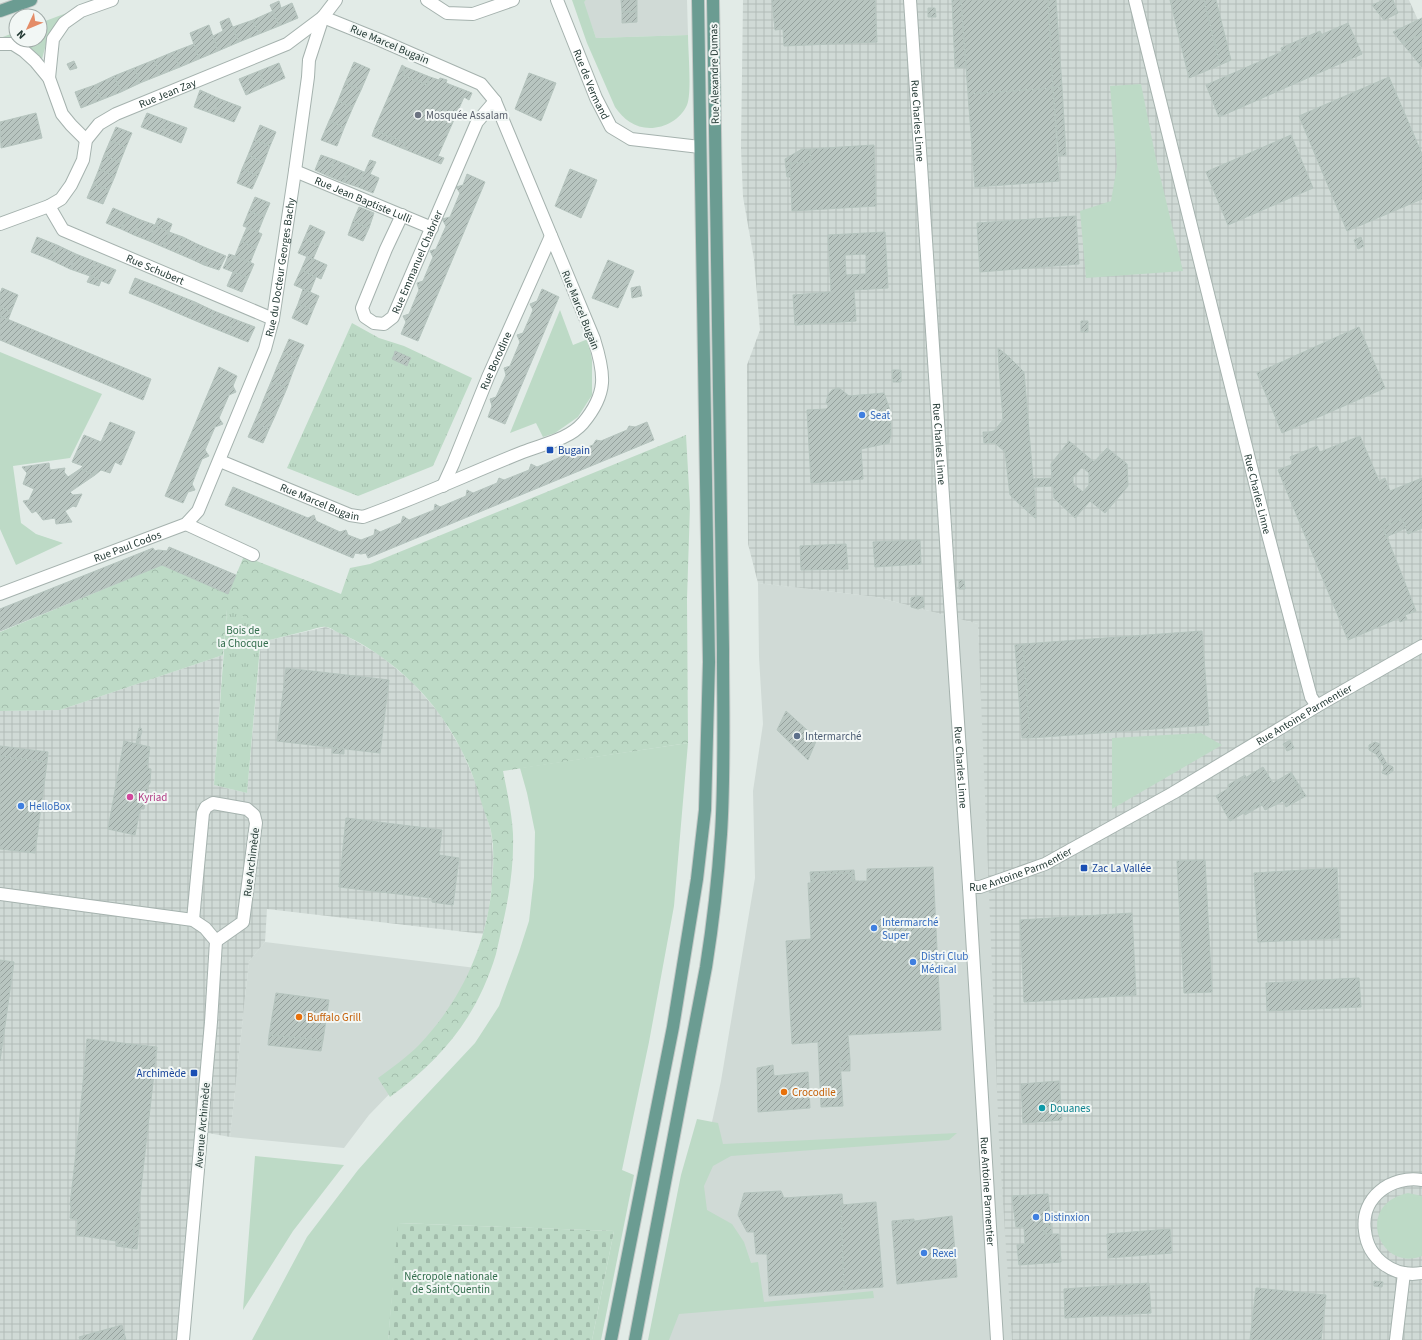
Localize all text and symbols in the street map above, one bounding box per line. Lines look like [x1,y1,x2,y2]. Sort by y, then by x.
north arrow [8,8,48,48]
street label: Rue Marcel Bugain [348,21,432,68]
street label: Rue Alexandre Dumas [706,24,723,124]
text: N [13,27,29,42]
street label: Rue de Vermand [569,47,613,122]
street label: Rue Jean Zay [137,75,198,112]
street label: Rue Charles Linne [907,79,928,163]
place label: Mosquée Assalam [426,108,508,123]
marker: Mosquée Assalam [413,110,423,120]
street label: Rue Jean Baptiste Lulli [312,173,414,227]
street label: Rue du Docteur Georges Bachy [262,197,299,339]
street label: Rue Emmanuel Chabrier [388,208,446,316]
street label: Rue Schubert [124,251,187,289]
street label: Rue Marcel Bugain [558,268,603,352]
street label: Rue Borodine [477,329,516,392]
street label: Rue Charles Linne [929,403,949,486]
place label: Seat [870,408,891,423]
marker: Seat [857,410,867,420]
place label: Bugain [558,443,590,458]
marker: Bugain [545,445,555,455]
street label: Rue Charles Linne [1240,452,1275,536]
street label: Rue Marcel Bugain [278,480,360,524]
street label: Rue Paul Codos [92,527,164,566]
park label: Bois de la Chocque [217,623,269,651]
street label: Rue Antoine Parmentier [1253,680,1355,749]
street label: Rue Charles Linne [950,726,971,809]
place label: Intermarché [805,729,862,744]
marker: Intermarché [792,731,802,741]
place label: Kyriad [138,790,167,805]
marker: Kyriad [125,792,135,802]
place label: HelloBox [29,799,70,814]
marker: HelloBox [16,801,26,811]
street label: Rue Archimède [240,826,263,897]
street label: Rue Antoine Parmentier [969,843,1075,895]
place label: Zac La Vallée [1092,861,1152,876]
marker: Zac La Vallée [1079,863,1089,873]
place label: Intermarché Super [882,915,939,943]
marker: Intermarché Super [869,923,879,933]
place label: Distri Club Médical [921,949,968,977]
marker: Distri Club Médical [908,957,918,967]
place label: Buffalo Grill [307,1010,361,1025]
marker: Buffalo Grill [294,1012,304,1022]
place label: Archimède [136,1066,187,1081]
marker: Archimède [189,1068,199,1078]
street label: Avenue Archimède [191,1081,214,1168]
place label: Crocodile [792,1085,836,1100]
marker: Crocodile [779,1087,789,1097]
place label: Douanes [1050,1101,1091,1116]
marker: Douanes [1037,1103,1047,1113]
street label: Rue Antoine Parmentier [976,1136,998,1247]
place label: Distinxion [1044,1210,1090,1225]
marker: Distinxion [1031,1212,1041,1222]
place label: Rexel [932,1246,957,1261]
marker: Rexel [919,1248,929,1258]
park label: Nécropole nationale de Saint-Quentin [404,1269,498,1297]

